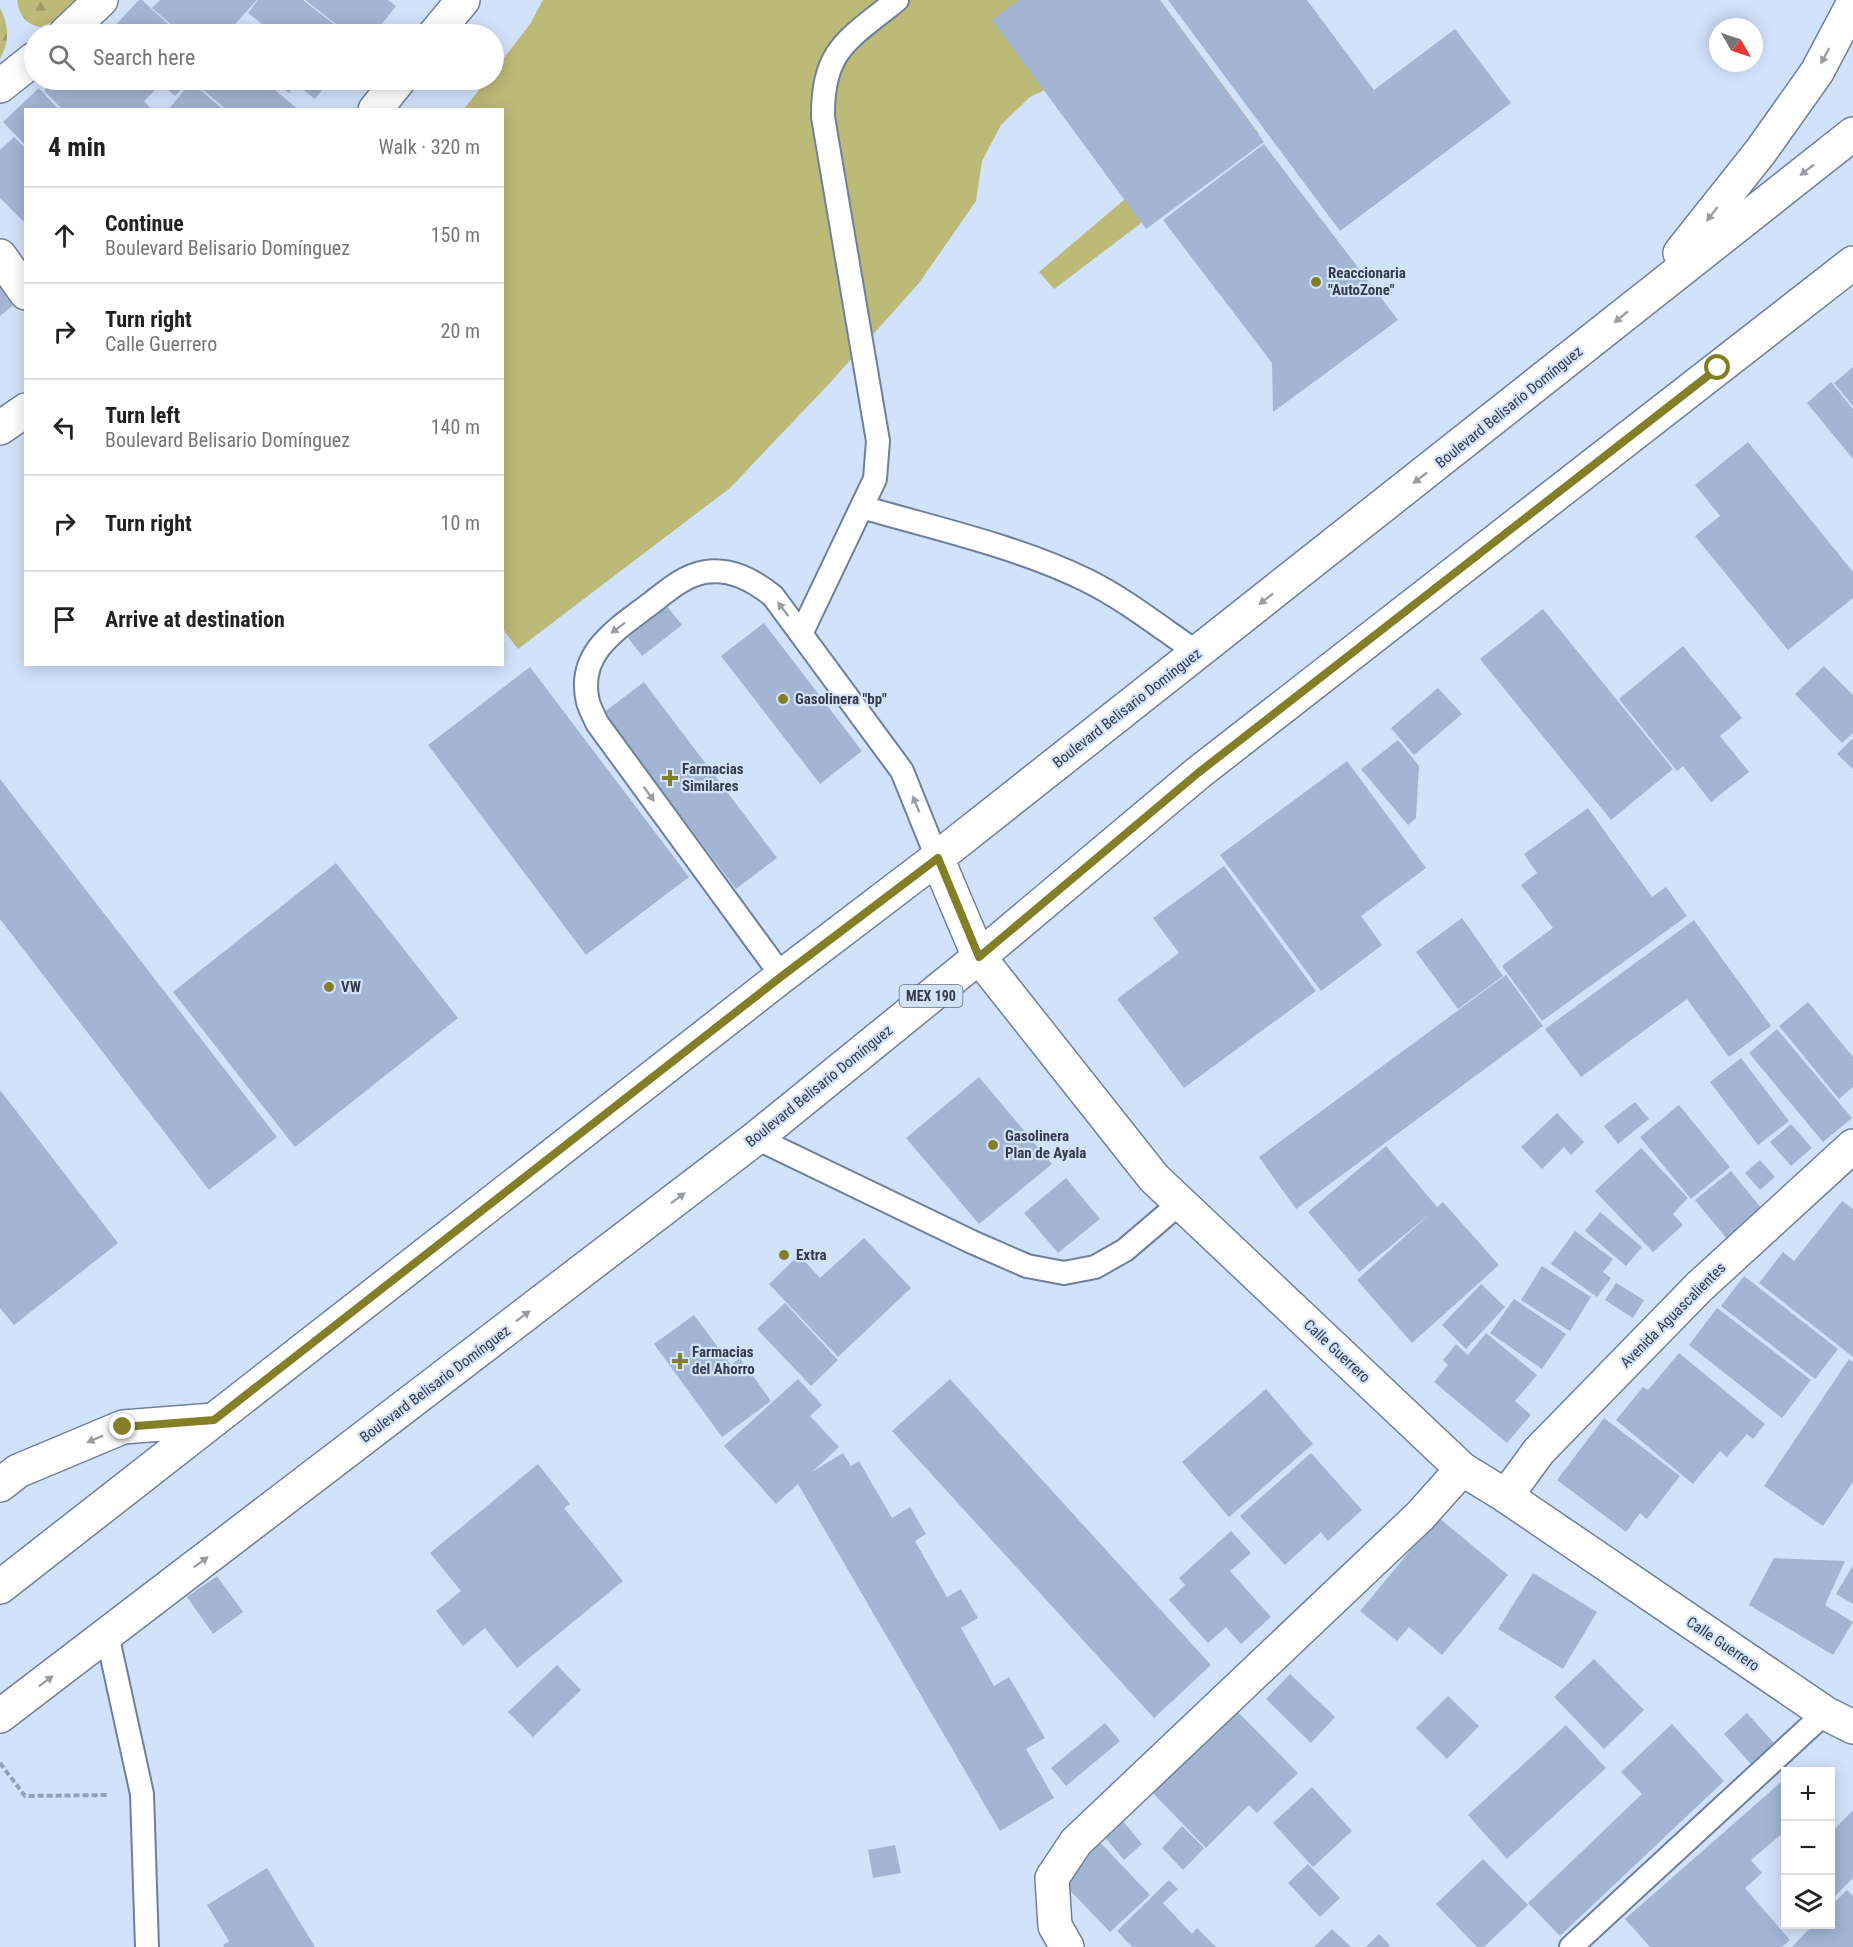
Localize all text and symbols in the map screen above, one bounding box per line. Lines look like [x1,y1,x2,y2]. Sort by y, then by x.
north arrow [1709,18,1763,72]
search box [24,24,504,90]
icon: search [45,41,78,74]
text: Search here [93,45,195,70]
one-way arrow [1820,47,1830,64]
text: 4 min [48,132,106,162]
text: Walk · 320 m [379,135,480,159]
one-way arrow [1799,164,1815,177]
one-way arrow [1706,206,1718,221]
text: Continue [105,211,184,236]
icon: ahead [48,219,81,252]
text: 150 m [431,223,480,247]
text: Boulevard Belisario Domínguez [105,236,350,260]
place label: Reaccionaria "AutoZone" [1328,264,1406,299]
marker: Reaccionaria "AutoZone" [1309,275,1323,289]
text: Turn right [105,307,192,332]
one-way arrow [1613,310,1629,323]
icon: right [48,315,81,348]
text: 20 m [441,319,480,343]
text: Calle Guerrero [105,332,217,356]
street label: Boulevard Belisario Domínguez [1432,342,1586,472]
route start [1704,354,1730,380]
text: Turn left [105,403,180,428]
icon: left [48,411,81,444]
text: 140 m [431,415,480,439]
text: Boulevard Belisario Domínguez [105,428,350,452]
one-way arrow [1412,472,1427,484]
icon: right [48,507,81,540]
text: Turn right [105,511,192,536]
text: 10 m [441,511,480,535]
one-way arrow [1259,592,1274,604]
one-way arrow [777,601,789,616]
icon: arrive [48,603,81,636]
text: Arrive at destination [105,607,285,632]
one-way arrow [611,622,626,634]
street label: Boulevard Belisario Domínguez [1049,644,1205,772]
place label: Gasolinera "bp" [795,690,887,708]
marker: Gasolinera "bp" [776,692,790,706]
place label: Farmacias Similares [682,760,744,795]
marker: Farmacias Similares [663,771,677,785]
one-way arrow [643,785,655,801]
one-way arrow [911,795,920,813]
place label: VW [341,978,361,996]
marker: VW [322,980,336,994]
road number: MEX 190 [900,985,962,1007]
street label: Boulevard Belisario Domínguez [742,1021,896,1151]
place label: Gasolinera Plan de Ayala [1005,1127,1086,1162]
marker: Gasolinera Plan de Ayala [986,1138,1000,1152]
one-way arrow [670,1192,686,1204]
place label: Extra [796,1246,827,1264]
marker: Extra [777,1248,791,1262]
street label: Avenida Aguascalientes [1617,1259,1729,1371]
one-way arrow [515,1310,531,1323]
street label: Calle Guerrero [1300,1316,1374,1386]
street label: Boulevard Belisario Domínguez [356,1322,514,1446]
place label: Farmacias del Ahorro [692,1343,755,1378]
marker: Farmacias del Ahorro [673,1354,687,1368]
route end [109,1413,135,1439]
one-way arrow [86,1435,104,1444]
one-way arrow [194,1557,209,1569]
street label: Calle Guerrero [1683,1613,1763,1675]
one-way arrow [39,1675,54,1687]
map controls [1781,1767,1835,1929]
button: + [1781,1767,1835,1821]
button: − [1781,1821,1835,1875]
button: layers [1781,1875,1835,1929]

